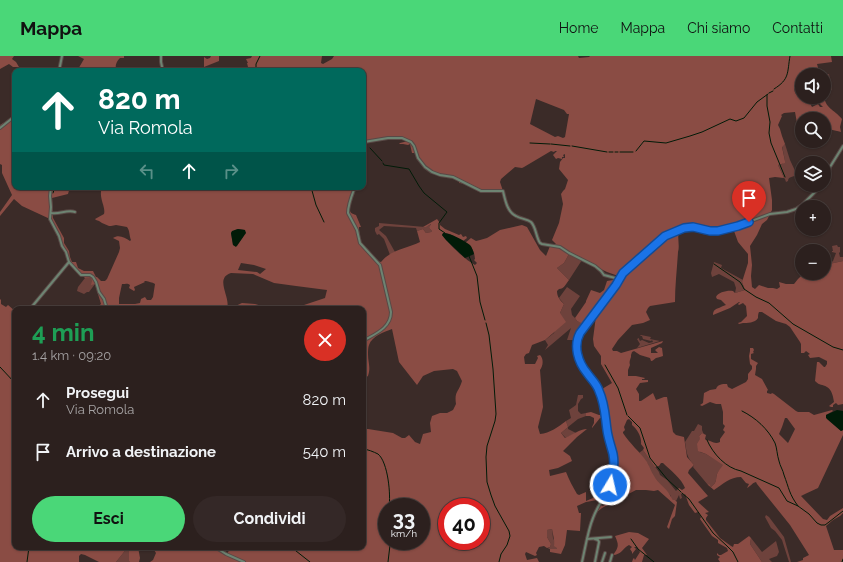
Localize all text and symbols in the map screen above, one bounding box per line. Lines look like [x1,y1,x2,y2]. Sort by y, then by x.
text: Mappa [20,17,82,39]
text: Home [559,20,598,36]
text: Mappa [620,20,665,36]
text: Chi siamo [687,20,750,36]
text: Contatti [772,20,823,36]
map controls [795,68,831,280]
button: sound [795,68,831,104]
text: 820 m [98,83,181,116]
icon: ahead [32,84,84,136]
button: search [795,112,831,148]
text: Via Romola [98,117,193,138]
button: layers [795,156,831,192]
icon: left [136,160,158,182]
icon: ahead [178,160,200,182]
icon: right [220,160,242,182]
pin [732,181,766,222]
icon: arrive [738,187,760,209]
button: + [795,200,831,236]
button: − [795,244,831,280]
text: 4 min [32,318,94,347]
button: close [304,319,346,361]
text: 1.4 km · 09:20 [32,348,111,363]
text: Prosegui [66,384,129,402]
icon: ahead [32,389,54,411]
text: 820 m [302,391,346,409]
text: Via Romola [66,402,134,417]
icon: arrive [32,441,54,463]
text: Arrivo a destinazione [66,443,216,461]
text: 540 m [303,443,346,461]
position arrow [589,464,631,506]
button: Esci [32,496,185,542]
button: Condividi [193,496,346,542]
speed limit sign: 40 [438,498,490,550]
text: 33 [393,507,415,531]
text: km/h [391,528,417,539]

